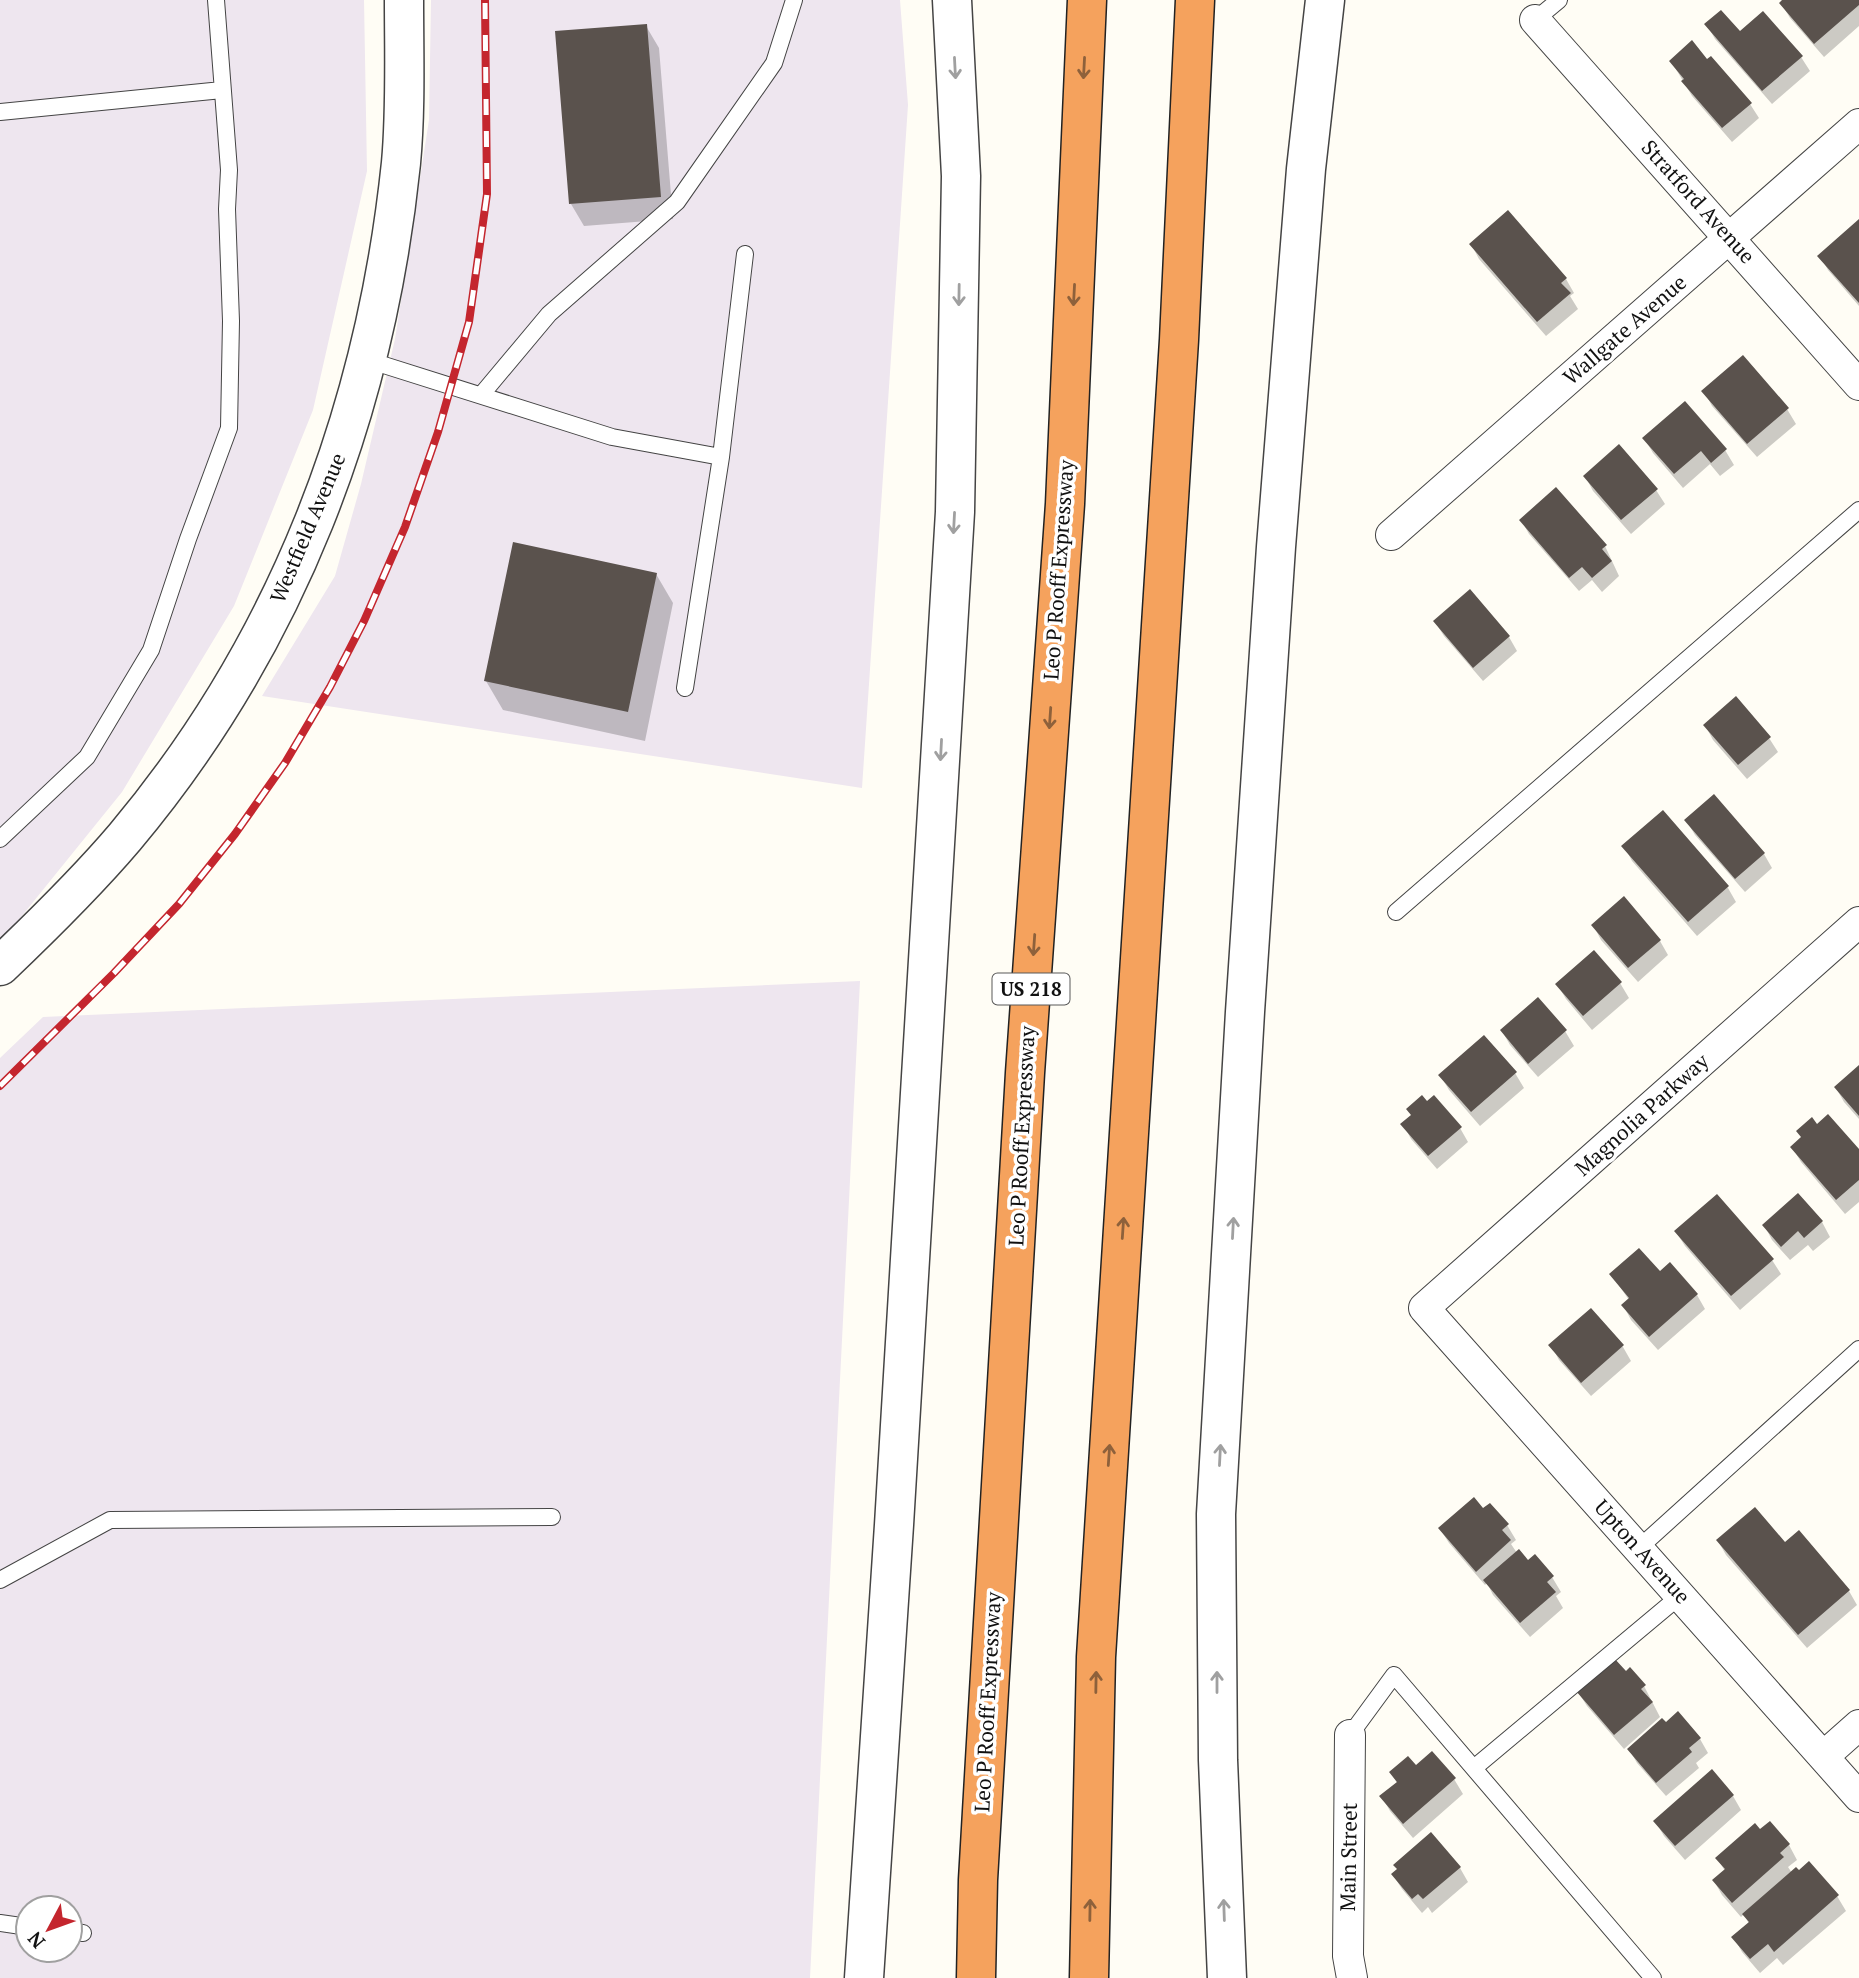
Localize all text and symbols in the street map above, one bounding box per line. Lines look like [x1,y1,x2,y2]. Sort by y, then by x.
one-way arrow [949,56,962,79]
one-way arrow [1077,56,1090,79]
street label: Stratford Avenue [1636,134,1762,269]
street label: Wallgate Avenue [1557,268,1692,391]
one-way arrow [952,284,966,307]
one-way arrow [1067,284,1080,307]
street label: Westfield Avenue [263,448,351,607]
street label: Leo P Rooff Expressway [1036,459,1080,681]
one-way arrow [948,511,961,534]
one-way arrow [1043,706,1056,729]
one-way arrow [934,738,947,761]
one-way arrow [1027,933,1040,956]
road number: US 218 [992,973,1070,1004]
street label: Leo P Rooff Expressway [1001,1025,1041,1247]
street label: Magnolia Parkway [1569,1046,1714,1182]
one-way arrow [1117,1217,1130,1240]
one-way arrow [1226,1217,1239,1240]
one-way arrow [1103,1444,1116,1467]
one-way arrow [1213,1444,1226,1467]
street label: Upton Avenue [1588,1493,1697,1609]
street label: Leo P Rooff Expressway [967,1591,1007,1813]
one-way arrow [1089,1671,1102,1694]
one-way arrow [1211,1671,1224,1694]
street label: Main Street [1333,1802,1363,1912]
north arrow [14,1894,84,1964]
one-way arrow [1083,1899,1097,1922]
one-way arrow [1218,1899,1231,1922]
text: N [21,1926,50,1954]

